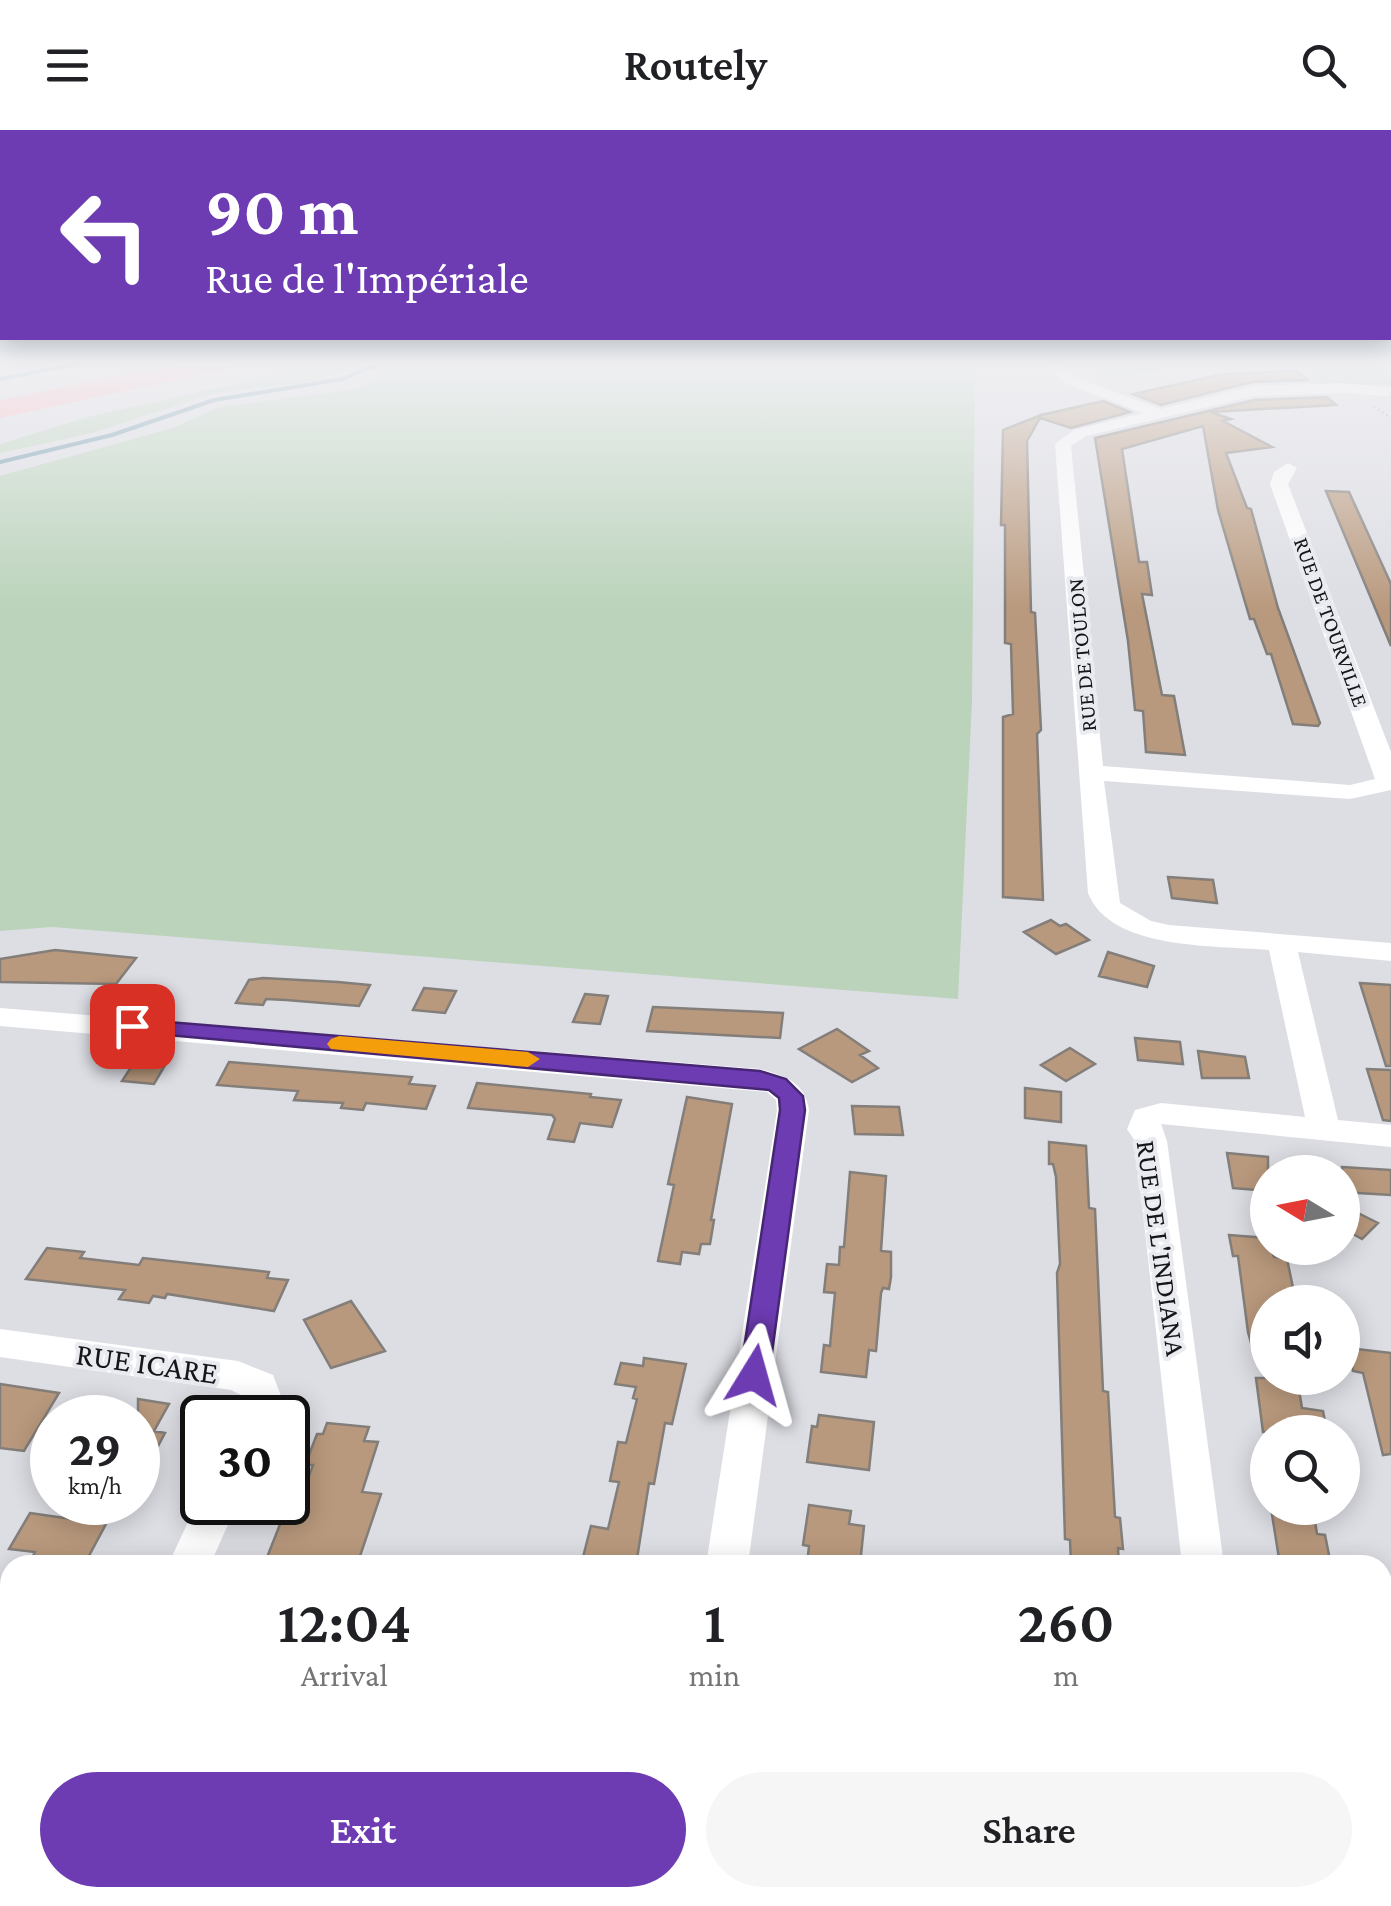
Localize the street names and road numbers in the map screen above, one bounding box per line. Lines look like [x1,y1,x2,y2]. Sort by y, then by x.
street label: RUE DE TOURVILLE [1289,534,1373,710]
street label: RUE DE TOULON [1063,577,1101,733]
street label: RUE DE L'INDIANA [1131,1138,1191,1358]
street label: RUE ICARE [74,1335,220,1391]

